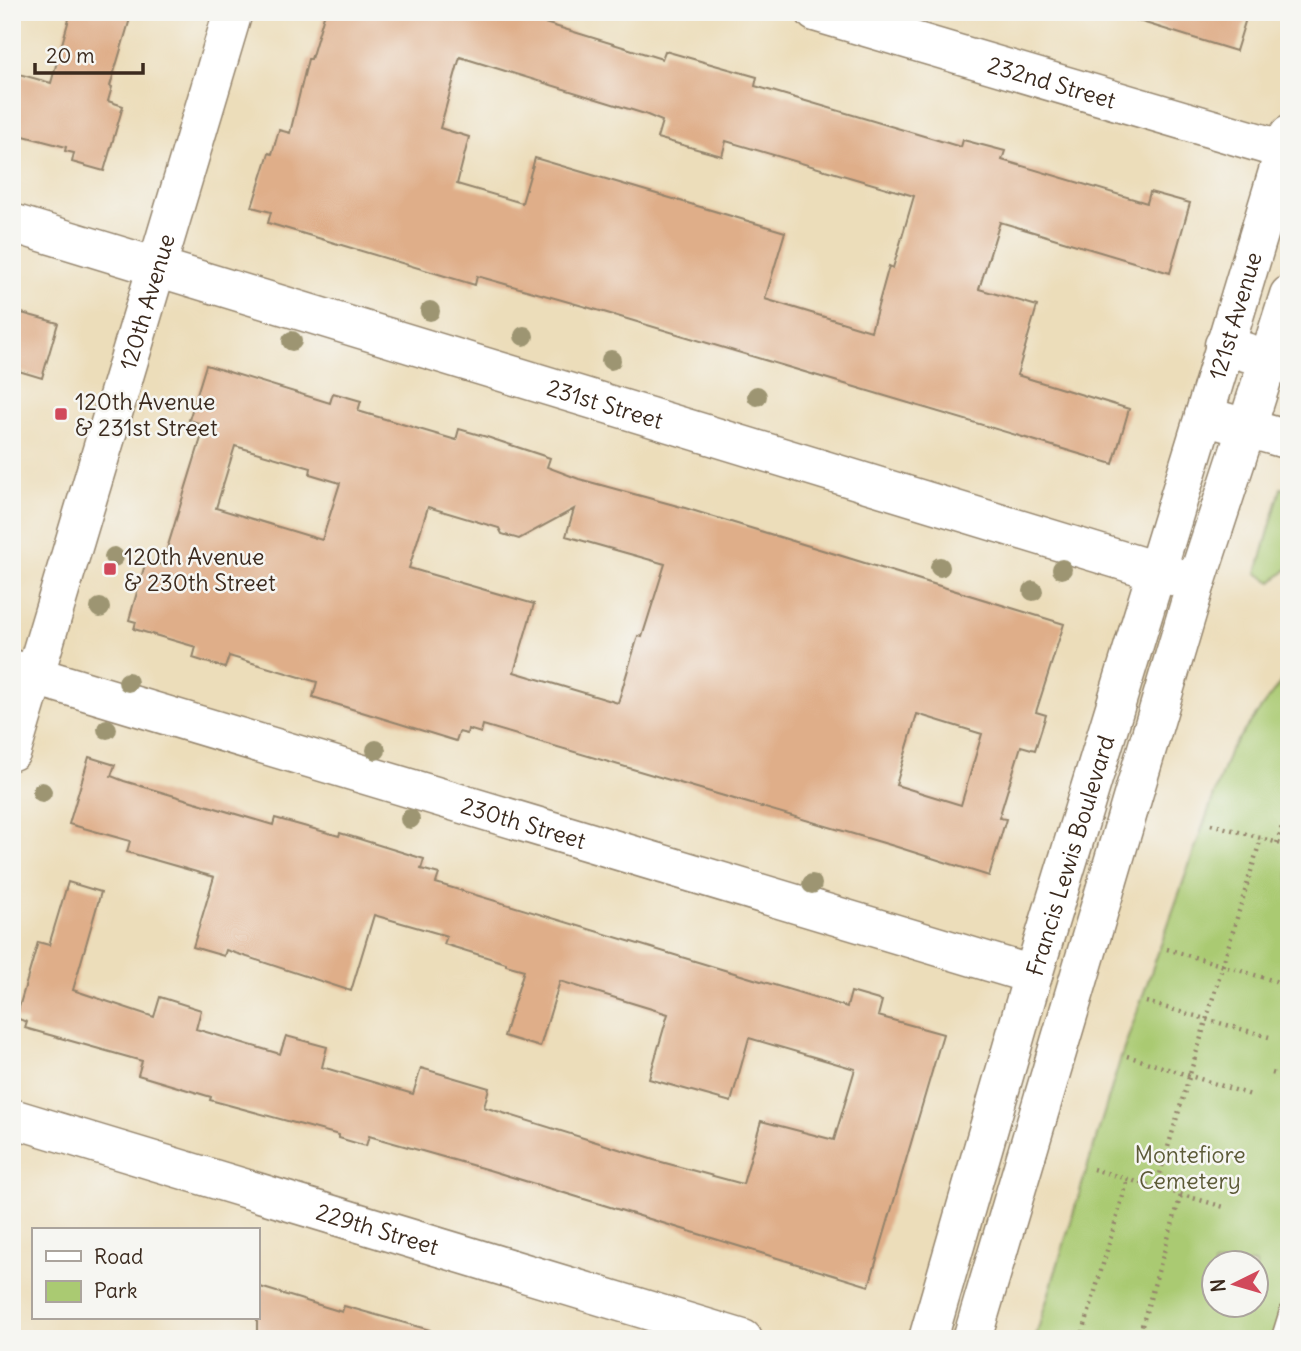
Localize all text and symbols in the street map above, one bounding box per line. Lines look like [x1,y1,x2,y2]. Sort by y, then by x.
scale bar [35,32,144,76]
text: 20 m [46,42,95,69]
street label: 232nd Street [985,49,1120,114]
street label: 120th Avenue [112,230,180,373]
street label: 121st Avenue [1201,248,1267,383]
street label: 231st Street [544,372,667,435]
place label: 120th Avenue & 231st Street [75,387,218,442]
marker: 120th Avenue & 231st Street [53,406,69,422]
place label: 120th Avenue & 230th Street [124,542,276,597]
marker: 120th Avenue & 230th Street [102,561,118,577]
street label: Francis Lewis Boulevard [1019,732,1120,979]
street label: 230th Street [458,790,590,855]
park label: Montefiore Cemetery [1134,1140,1246,1195]
street label: 229th Street [313,1196,443,1261]
legend [32,1228,259,1320]
text: Road [94,1243,143,1270]
north arrow [1200,1250,1270,1320]
text: Park [94,1277,137,1304]
text: N [1206,1278,1231,1293]

